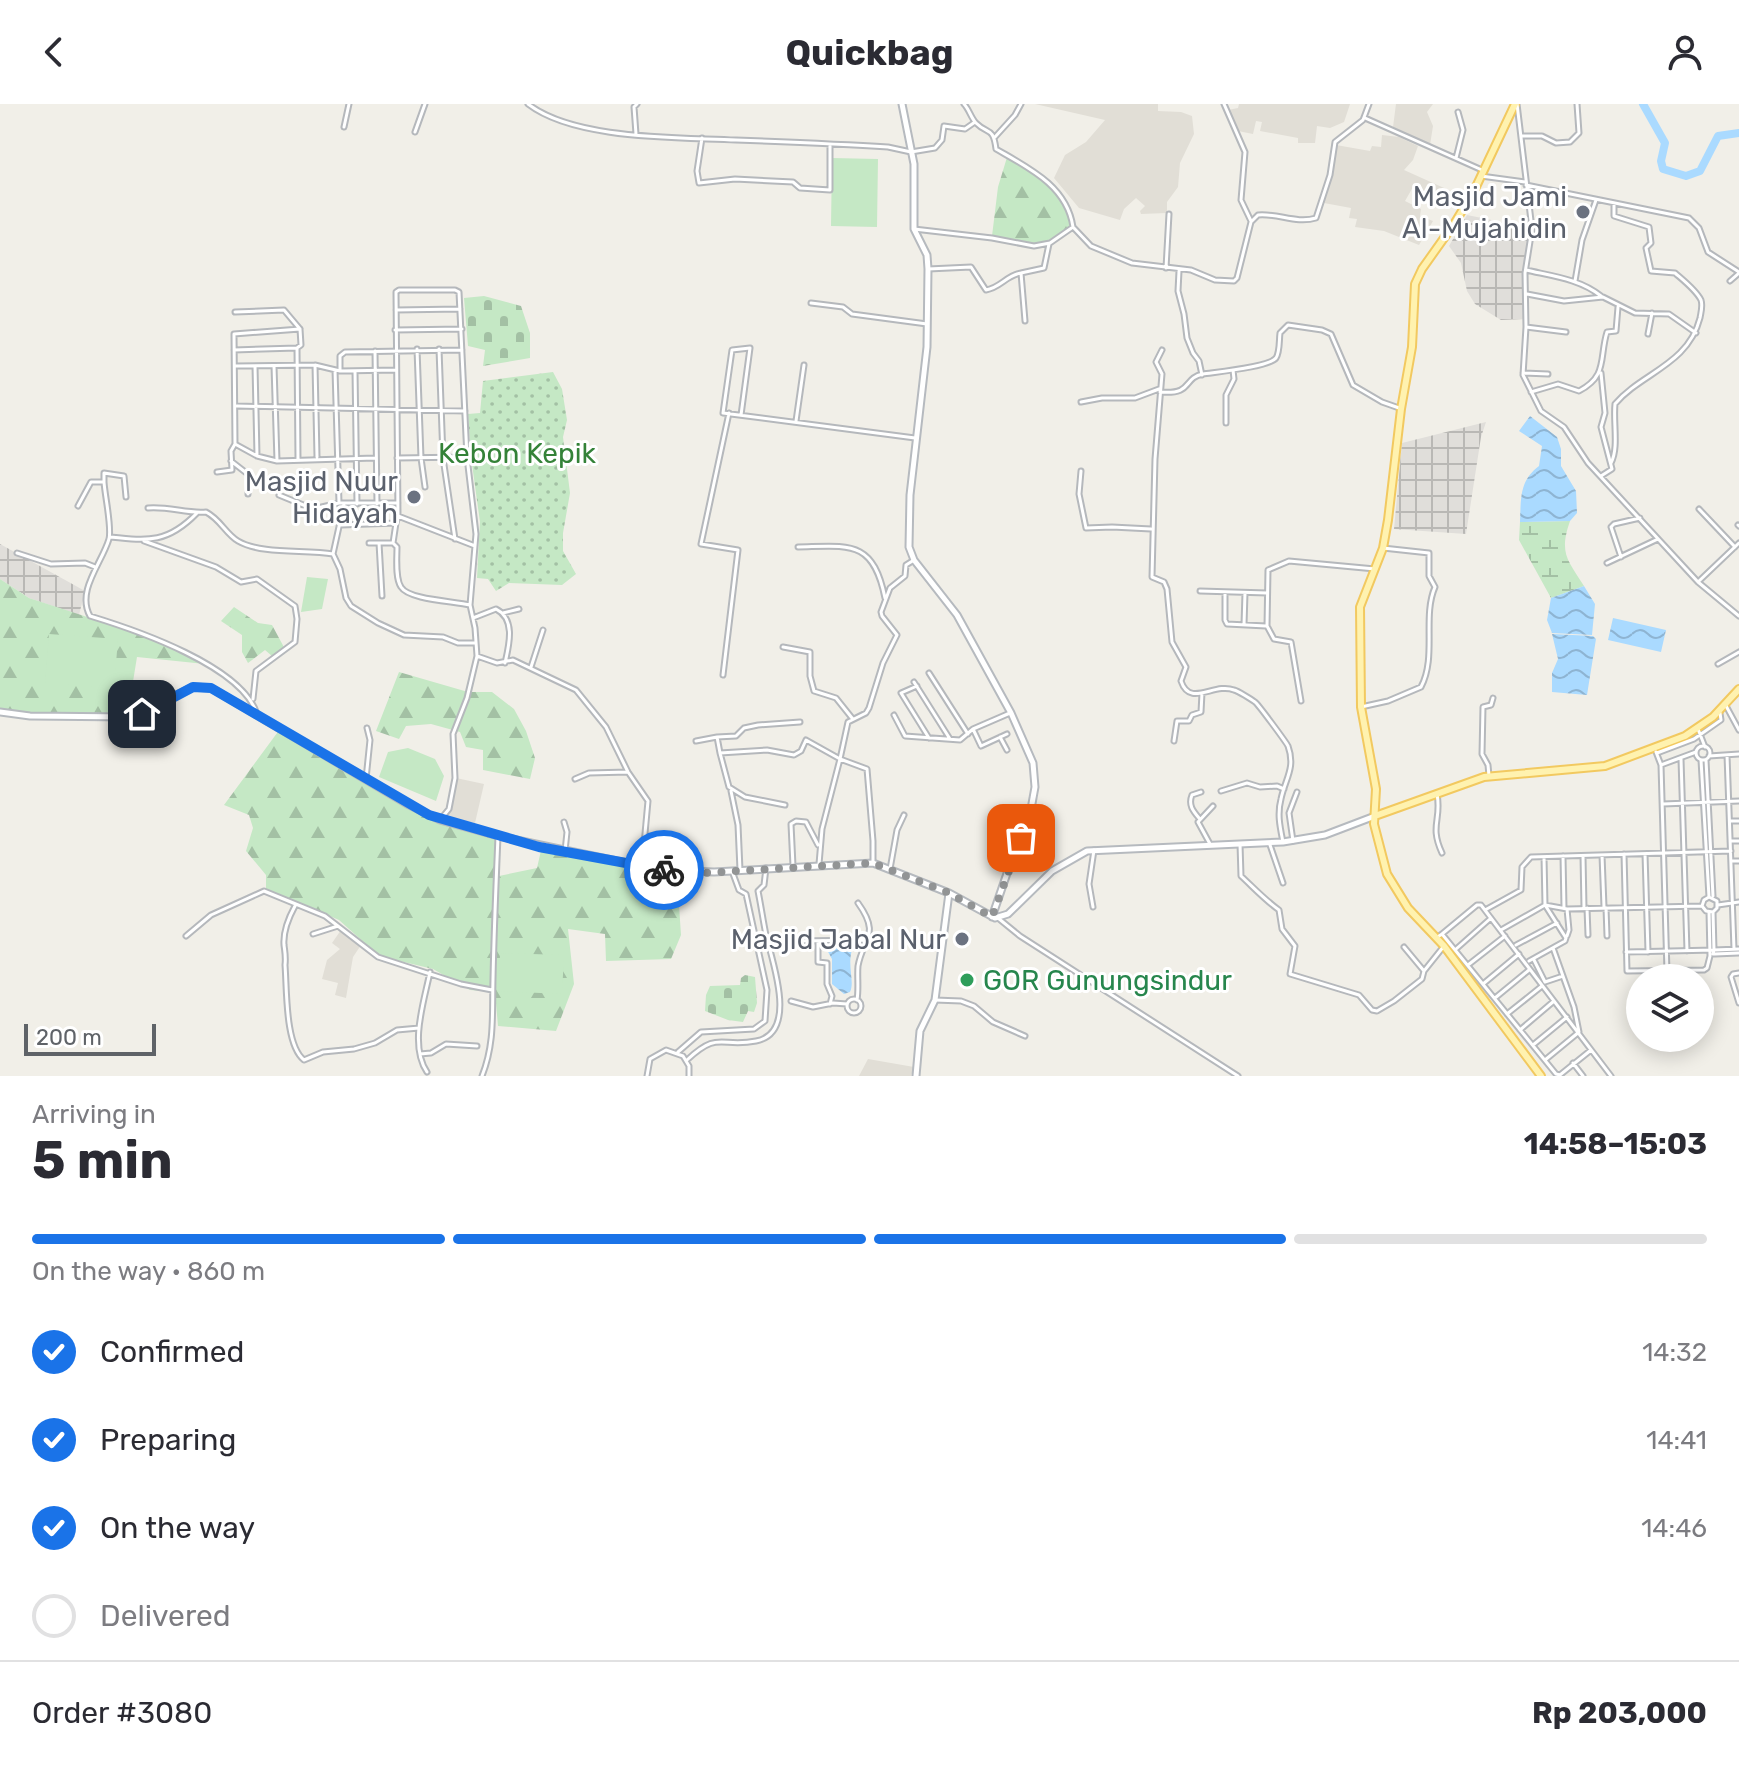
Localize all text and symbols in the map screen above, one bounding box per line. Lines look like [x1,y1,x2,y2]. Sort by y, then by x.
icon: back [32,30,76,74]
icon: person [1663,30,1707,74]
text: Quickbag [785,31,954,74]
place label: Masjid Jami Al-Mujahidin [1402,180,1567,245]
marker: Masjid Jami Al-Mujahidin [1574,203,1592,221]
park label: Kebon Kepik [438,437,596,470]
place label: Masjid Nuur Hidayah [245,465,398,530]
marker: Masjid Nuur Hidayah [405,488,423,506]
pin [108,680,176,748]
icon: home [120,692,164,736]
pin [987,804,1055,872]
icon: bag [999,816,1043,860]
courier [624,830,704,910]
icon: bike [642,848,686,892]
place label: Masjid Jabal Nur [731,923,946,956]
marker: Masjid Jabal Nur [953,930,971,948]
place label: GOR Gunungsindur [983,964,1232,997]
map controls [1626,964,1714,1052]
button: layers [1626,964,1714,1052]
marker: GOR Gunungsindur [958,971,976,989]
scale bar [24,1020,156,1056]
text: 200 m [36,1024,102,1051]
text: Arriving in [32,1099,156,1130]
text: 14:58–15:03 [1524,1126,1707,1162]
text: 5 min [32,1129,173,1191]
text: On the way · 860 m [32,1256,265,1287]
icon: check [32,1330,76,1374]
text: Confirmed [100,1334,244,1370]
text: 14:32 [1642,1337,1707,1368]
icon: check [32,1418,76,1462]
text: Preparing [100,1422,236,1458]
text: 14:41 [1646,1425,1707,1456]
icon: check [32,1506,76,1550]
text: On the way [100,1510,255,1546]
text: 14:46 [1641,1513,1707,1544]
text: Delivered [100,1598,231,1634]
text: Order #3080 [32,1695,212,1731]
text: Rp 203,000 [1532,1695,1707,1731]

